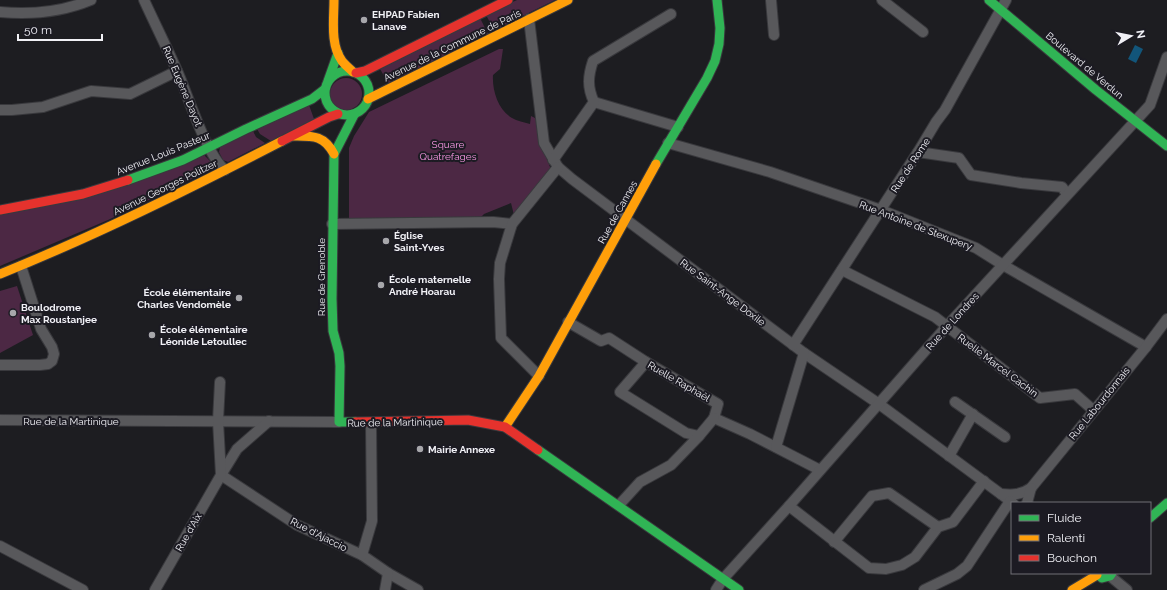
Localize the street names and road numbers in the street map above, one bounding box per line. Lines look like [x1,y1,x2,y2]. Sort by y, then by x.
street label: Avenue de la Commune de Paris [382,7,523,84]
street label: Boulevard de Verdun [1044,30,1126,101]
street label: Rue Eugène Dayot [161,45,205,128]
street label: Avenue Louis Pasteur [115,129,212,177]
street label: Rue de Rome [889,136,932,195]
street label: Avenue Georges Politzer [112,157,219,217]
street label: Rue de Cannes [596,179,639,246]
street label: Rue Antoine de Stexupery [858,199,974,252]
street label: Rue de Grenoble [316,238,327,316]
street label: Rue Saint-Ange Doxile [678,257,767,328]
street label: Rue de Londres [924,290,981,352]
street label: Ruelle Marcel Cachin [955,332,1040,399]
street label: Ruelle Raphaël [646,359,712,404]
street label: Rue Labourdonnais [1067,365,1132,442]
street label: Rue de la Martinique [23,416,119,427]
street label: Rue de la Martinique [347,416,443,429]
street label: Rue d'Aix [173,511,204,553]
street label: Rue d'Ajaccio [289,515,349,553]

